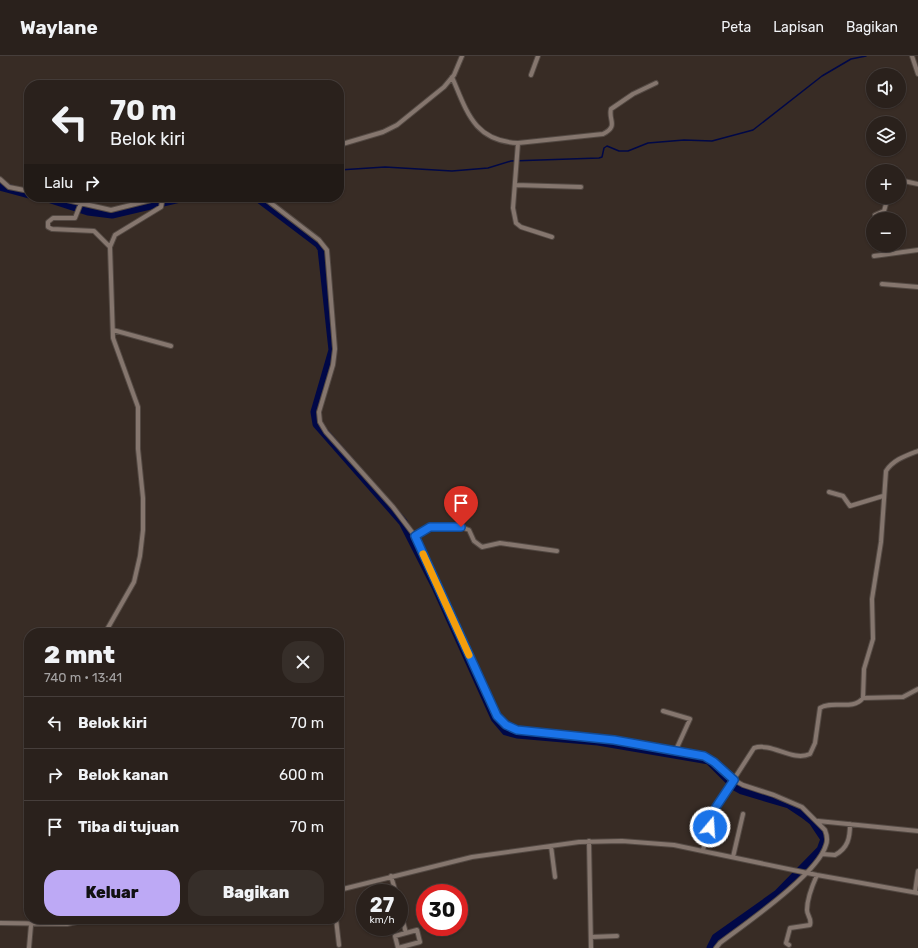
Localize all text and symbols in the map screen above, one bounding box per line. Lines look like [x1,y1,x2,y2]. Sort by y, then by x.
text: Waylane [20,16,98,39]
text: Peta [721,19,751,36]
text: Lapisan [773,19,824,36]
text: Bagikan [846,19,898,36]
map controls [866,68,906,252]
button: sound [866,68,906,108]
text: 70 m [110,94,177,127]
icon: left [44,96,96,148]
button: layers [866,116,906,156]
text: Belok kiri [110,128,185,150]
button: + [866,164,906,204]
icon: right [81,172,103,194]
text: Lalu [44,174,73,192]
button: − [866,212,906,252]
pin [444,486,478,527]
icon: arrive [450,492,472,514]
text: 2 mnt [44,641,115,669]
button: close [282,641,324,683]
text: 740 m · 13:41 [44,670,122,685]
icon: left [44,712,66,734]
text: Belok kiri [78,714,147,732]
text: 70 m [290,714,324,732]
icon: right [44,764,66,786]
text: Belok kanan [78,766,168,784]
text: 600 m [279,766,324,784]
position arrow [689,806,731,848]
icon: arrive [44,816,66,838]
text: Tiba di tujuan [78,818,179,836]
text: 70 m [290,818,324,836]
button: Keluar [44,870,180,916]
button: Bagikan [188,870,324,916]
speed limit sign: 30 [416,884,468,936]
text: 27 [370,893,394,917]
text: km/h [370,914,394,926]

